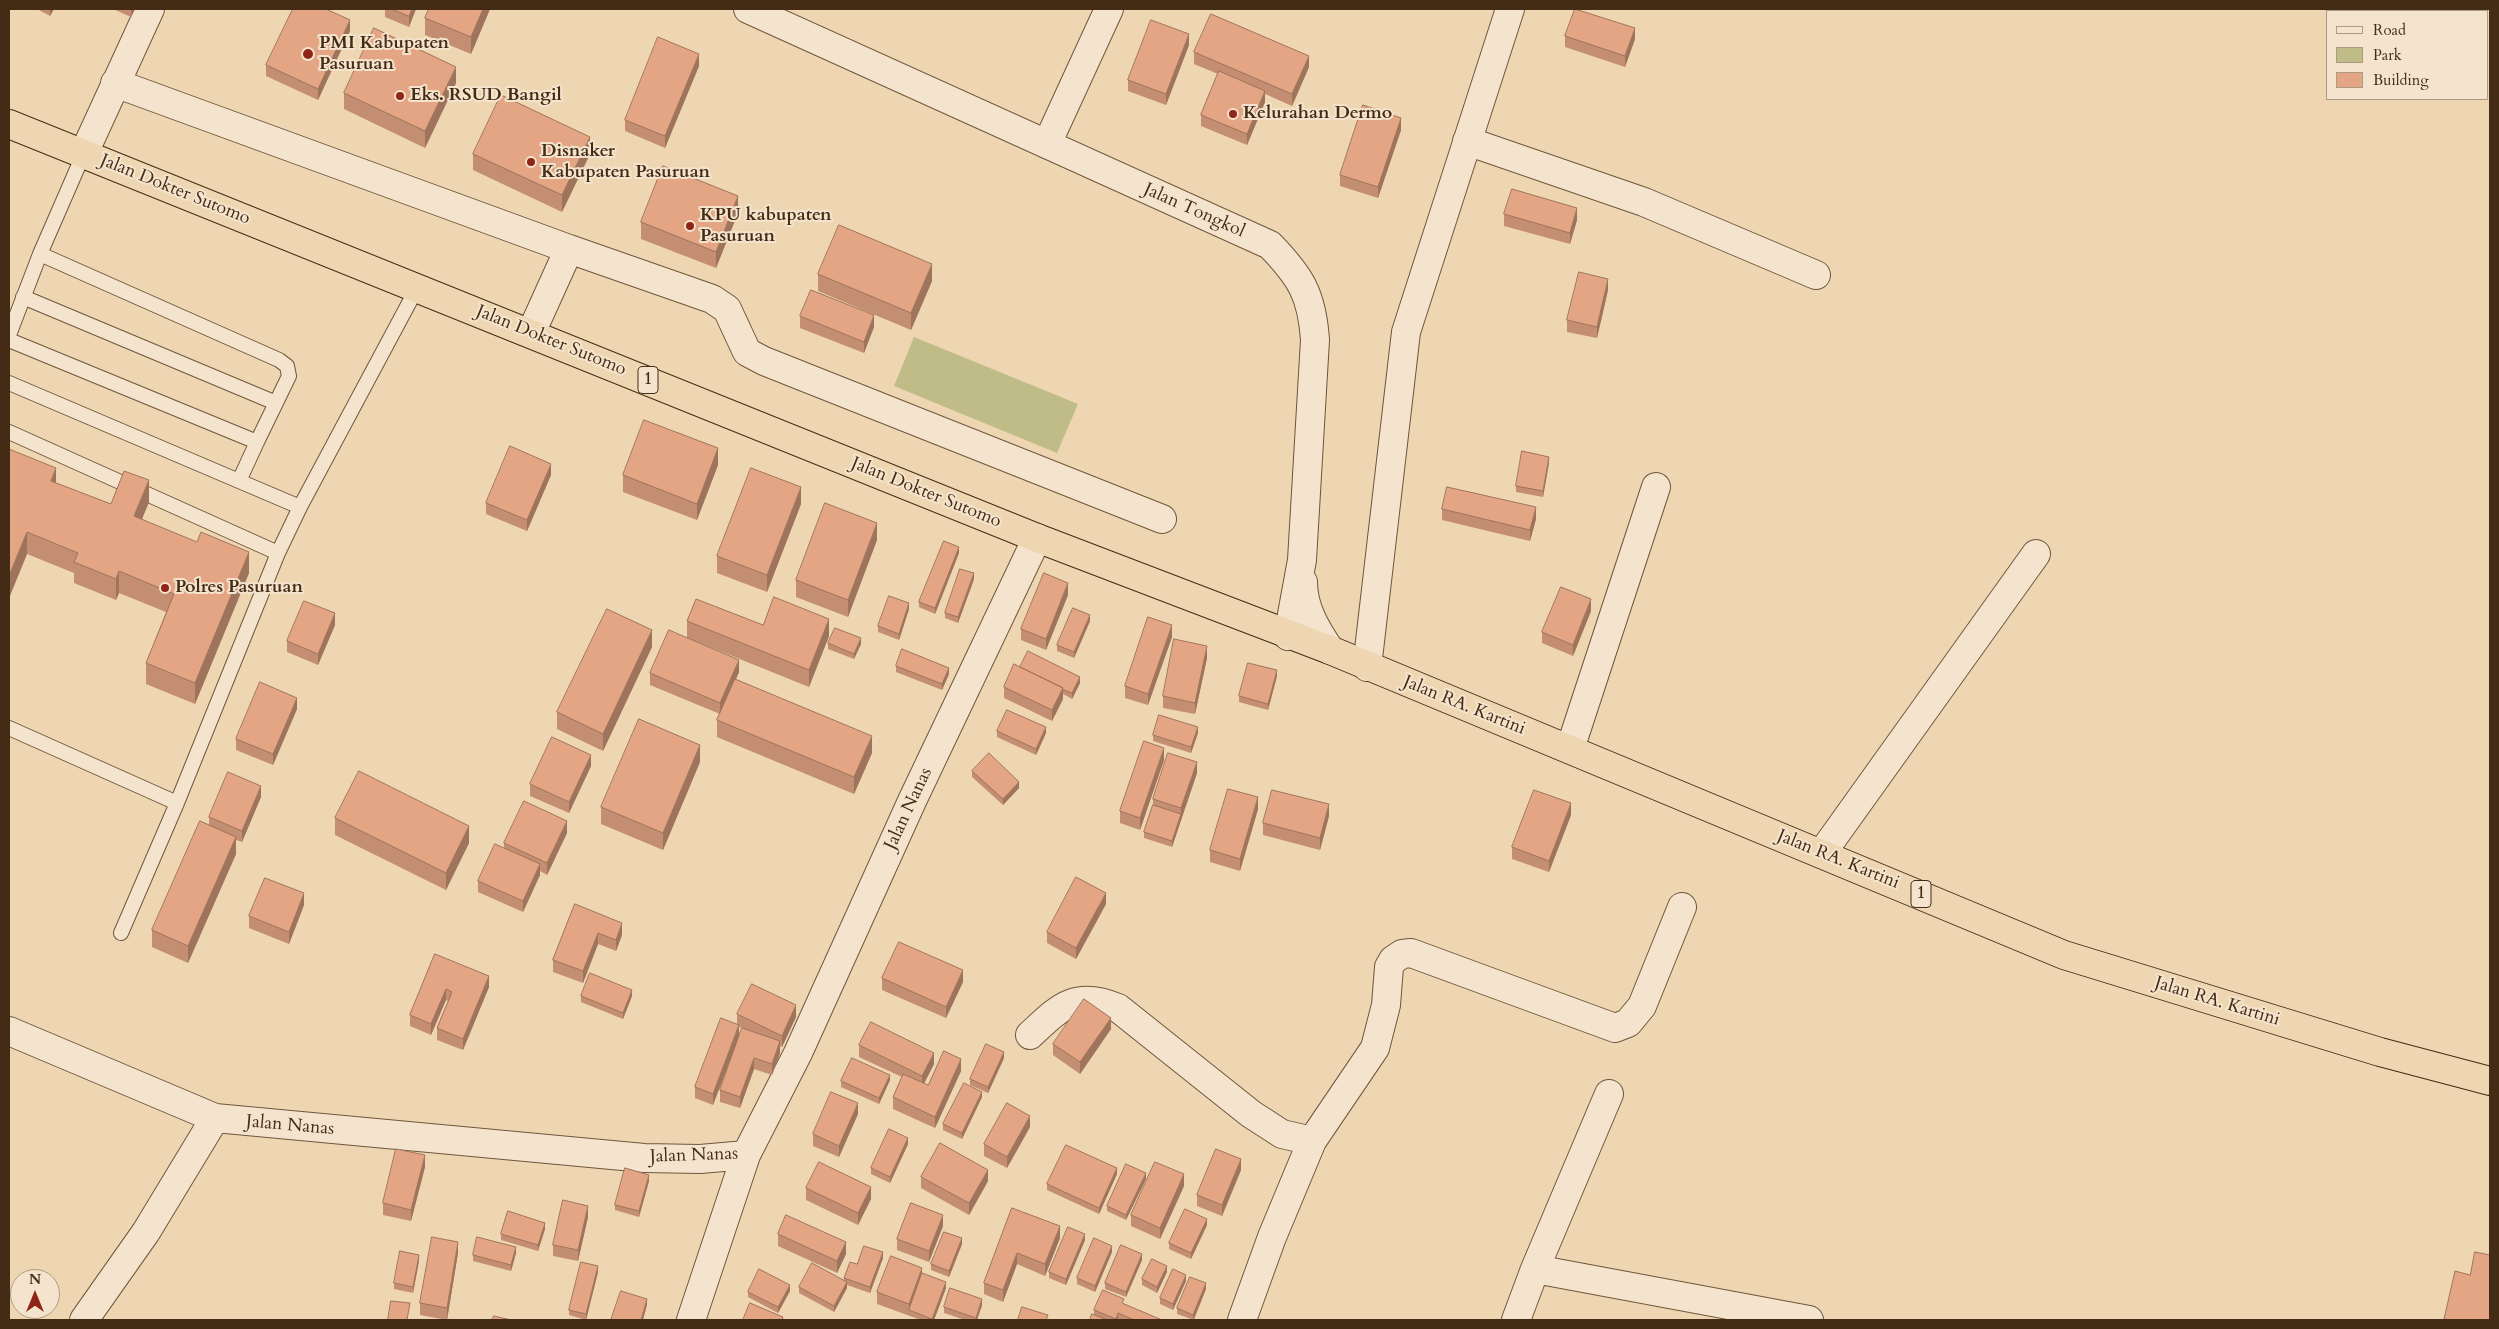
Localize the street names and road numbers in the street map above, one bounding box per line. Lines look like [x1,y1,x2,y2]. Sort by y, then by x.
street label: Jalan Dokter Sutomo [97,150,253,230]
street label: Jalan Tongkol [1140,179,1248,243]
street label: Jalan Dokter Sutomo [473,301,629,381]
road number: 1 [638,366,658,394]
street label: Jalan Dokter Sutomo [848,453,1004,533]
street label: Jalan RA. Kartini [1400,672,1528,740]
street label: Jalan Nanas [881,764,937,854]
street label: Jalan RA. Kartini [1774,826,1902,894]
road number: 1 [1911,881,1931,908]
street label: Jalan RA. Kartini [2152,973,2282,1031]
street label: Jalan Nanas [245,1111,335,1141]
street label: Jalan Nanas [649,1144,739,1168]

